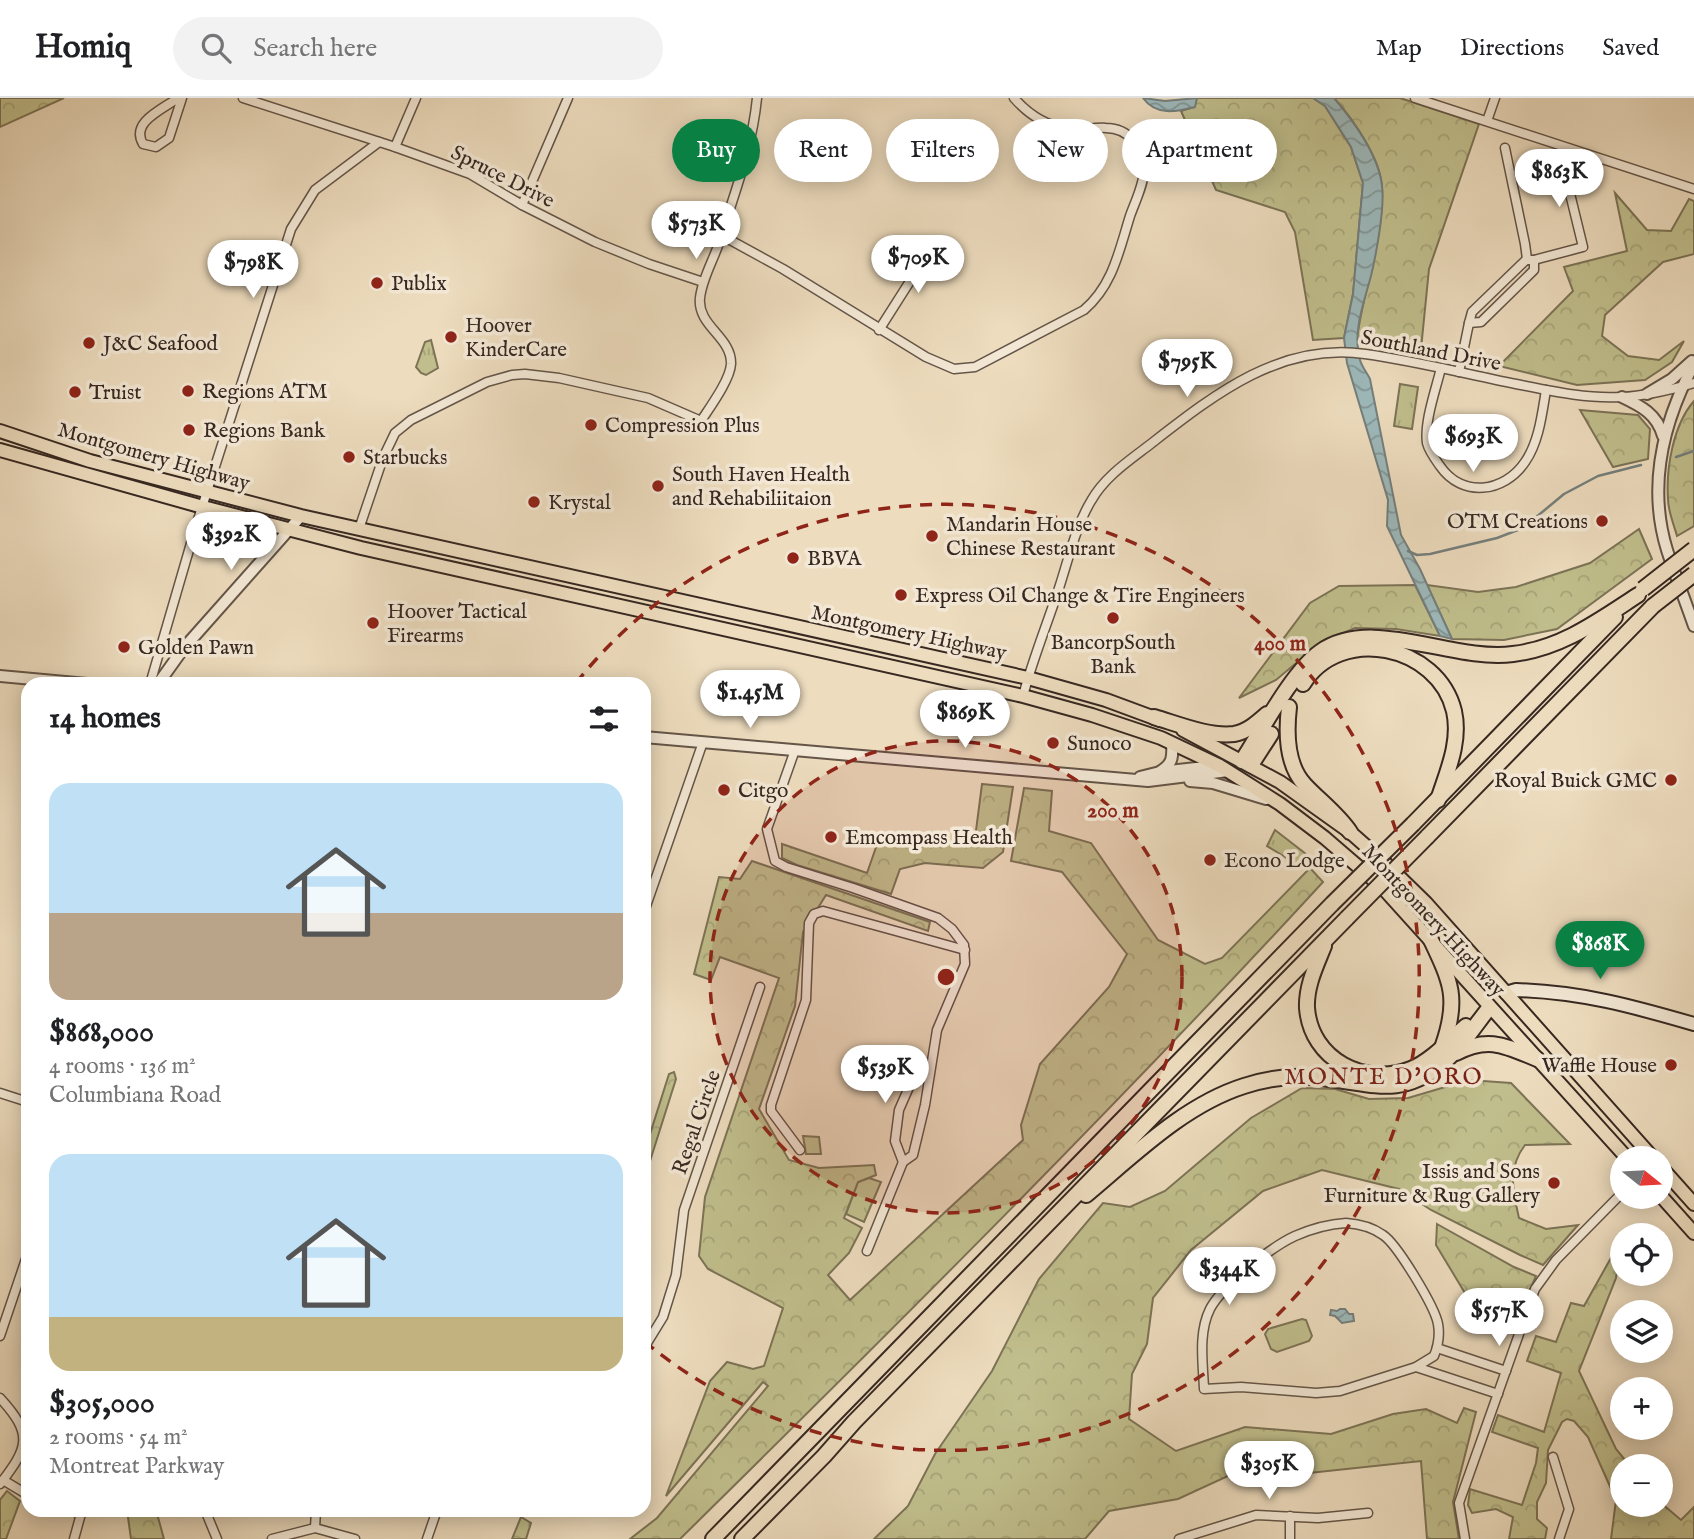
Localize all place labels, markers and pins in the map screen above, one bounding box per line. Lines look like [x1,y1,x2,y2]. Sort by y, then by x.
pin: $863K [1510,150,1608,209]
pin: $573K [647,202,745,261]
pin: $709K [869,236,967,295]
pin: $798K [204,240,302,300]
place label: Publix [391,271,447,298]
marker: Publix [369,275,385,291]
place label: Hoover KinderCare [465,313,567,364]
marker: Hoover KinderCare [443,329,459,345]
place label: J&C Seafood [101,331,219,358]
marker: J&C Seafood [81,335,97,351]
pin: $795K [1138,340,1236,399]
place label: Regions ATM [202,379,328,406]
place label: Truist [89,380,142,407]
marker: Regions ATM [180,383,196,399]
marker: Truist [67,384,83,400]
place label: Compression Plus [605,413,760,440]
pin: $693K [1424,414,1522,474]
marker: Compression Plus [583,417,599,433]
place label: Regions Bank [203,418,326,445]
marker: Regions Bank [181,422,197,438]
place label: Starbucks [363,445,447,472]
marker: Starbucks [341,449,357,465]
place label: South Haven Health and Rehabiliitaion [672,462,850,513]
marker: South Haven Health and Rehabiliitaion [650,478,666,494]
place label: Krystal [548,490,611,517]
marker: Krystal [526,494,542,510]
place label: OTM Creations [1447,509,1588,536]
pin: $392K [182,512,280,572]
place label: Mandarin House Chinese Restaurant [946,512,1115,563]
marker: OTM Creations [1594,513,1610,529]
marker: Mandarin House Chinese Restaurant [924,528,940,544]
place label: BBVA [807,546,862,573]
marker: BBVA [785,550,801,566]
place label: Express Oil Change & Tire Engineers [915,583,1245,610]
marker: Express Oil Change & Tire Engineers [893,587,909,603]
place label: Hoover Tactical Firearms [387,599,527,650]
marker: BancorpSouth Bank [1105,610,1121,626]
marker: Hoover Tactical Firearms [365,615,381,631]
place label: BancorpSouth Bank [1051,630,1175,681]
place label: Golden Pawn [138,635,254,662]
marker: Golden Pawn [116,639,132,655]
pin: $1.45M [693,670,807,730]
pin: $869K [916,690,1014,750]
place label: Sunoco [1067,731,1132,758]
marker: Sunoco [1045,735,1061,751]
place label: Royal Buick GMC [1494,768,1657,795]
marker: Royal Buick GMC [1663,772,1679,788]
place label: Citgo [738,778,788,805]
marker: Citgo [716,782,732,798]
place label: Emcompass Health [845,825,1013,852]
marker: Emcompass Health [823,829,839,845]
place label: Econo Lodge [1224,848,1345,875]
marker: Econo Lodge [1202,852,1218,868]
pin: $868K [1551,922,1649,981]
centre of rings [934,965,958,989]
pin: $539K [836,1046,934,1105]
place label: Waffle House [1542,1053,1657,1080]
marker: Waffle House [1663,1057,1679,1073]
place label: Issis and Sons Furniture & Rug Gallery [1323,1159,1541,1210]
marker: Issis and Sons Furniture & Rug Gallery [1546,1175,1562,1191]
pin: $344K [1180,1248,1278,1307]
pin: $557K [1450,1288,1548,1348]
pin: $305K [1220,1442,1318,1501]

